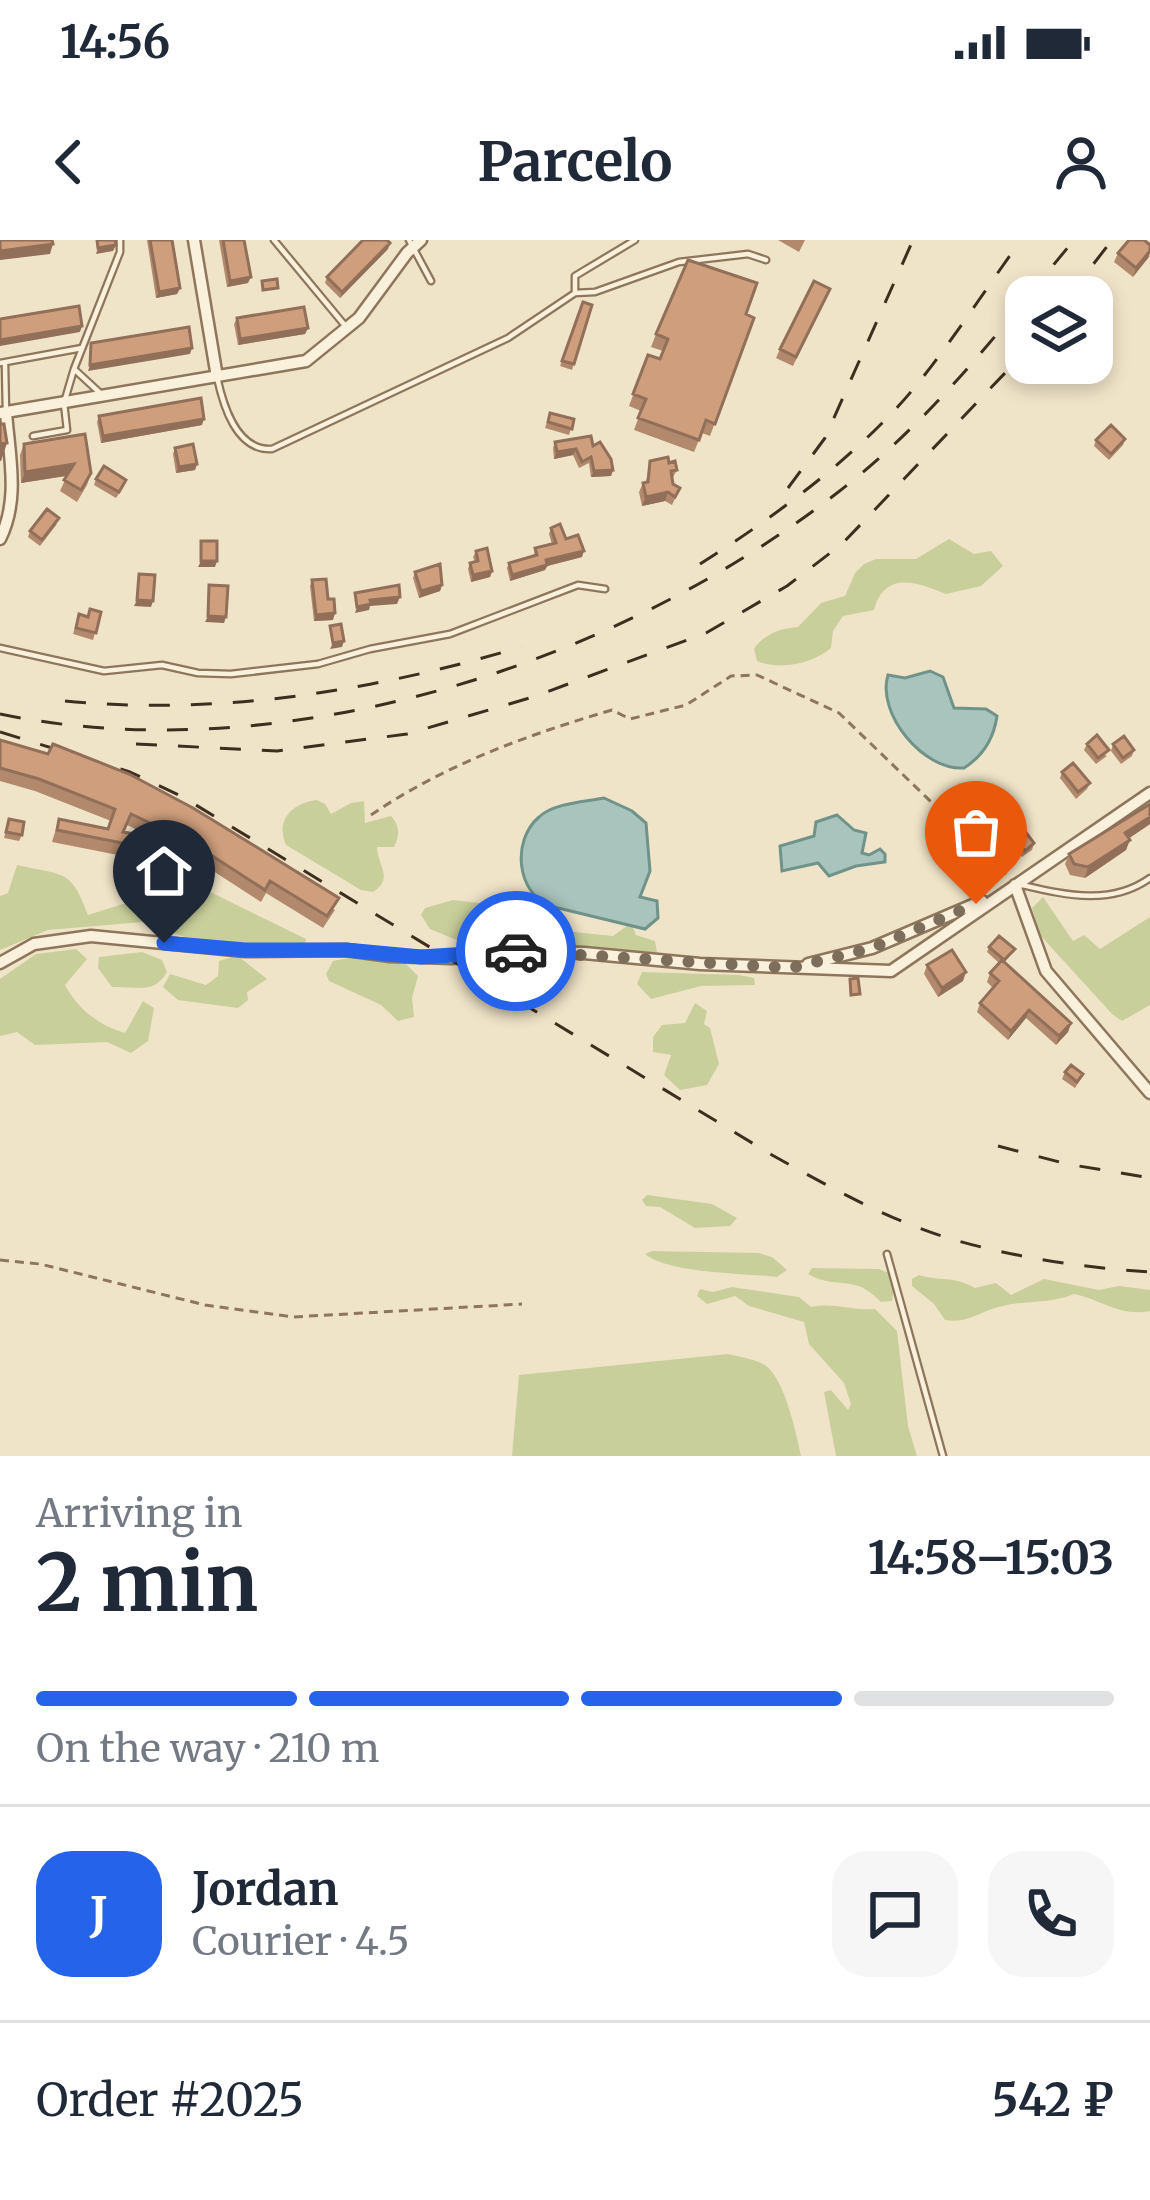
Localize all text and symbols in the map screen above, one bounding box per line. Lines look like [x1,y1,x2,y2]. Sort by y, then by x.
text: 14:56 [60,14,170,70]
text: Parcelo [477,128,673,196]
icon: back [36,129,102,195]
icon: person [1048,129,1114,195]
map controls [1005,276,1113,384]
button: layers [1005,276,1113,384]
pin [925,781,1027,904]
icon: bag [943,799,1009,865]
pin [113,820,215,943]
icon: home [131,838,197,904]
courier [456,891,576,1011]
icon: car [483,918,549,984]
text: Arriving in [36,1489,243,1538]
text: 14:58–15:03 [868,1530,1114,1586]
text: 2 min [36,1534,258,1632]
text: On the way · 210 m [36,1724,379,1773]
button: chat [832,1851,958,1977]
button: phone [988,1851,1114,1977]
text: Jordan [192,1861,339,1917]
text: J [90,1886,108,1942]
text: Courier · 4.5 [192,1917,410,1966]
text: Order #2025 [36,2072,304,2128]
text: 542 ₽ [992,2072,1114,2128]

